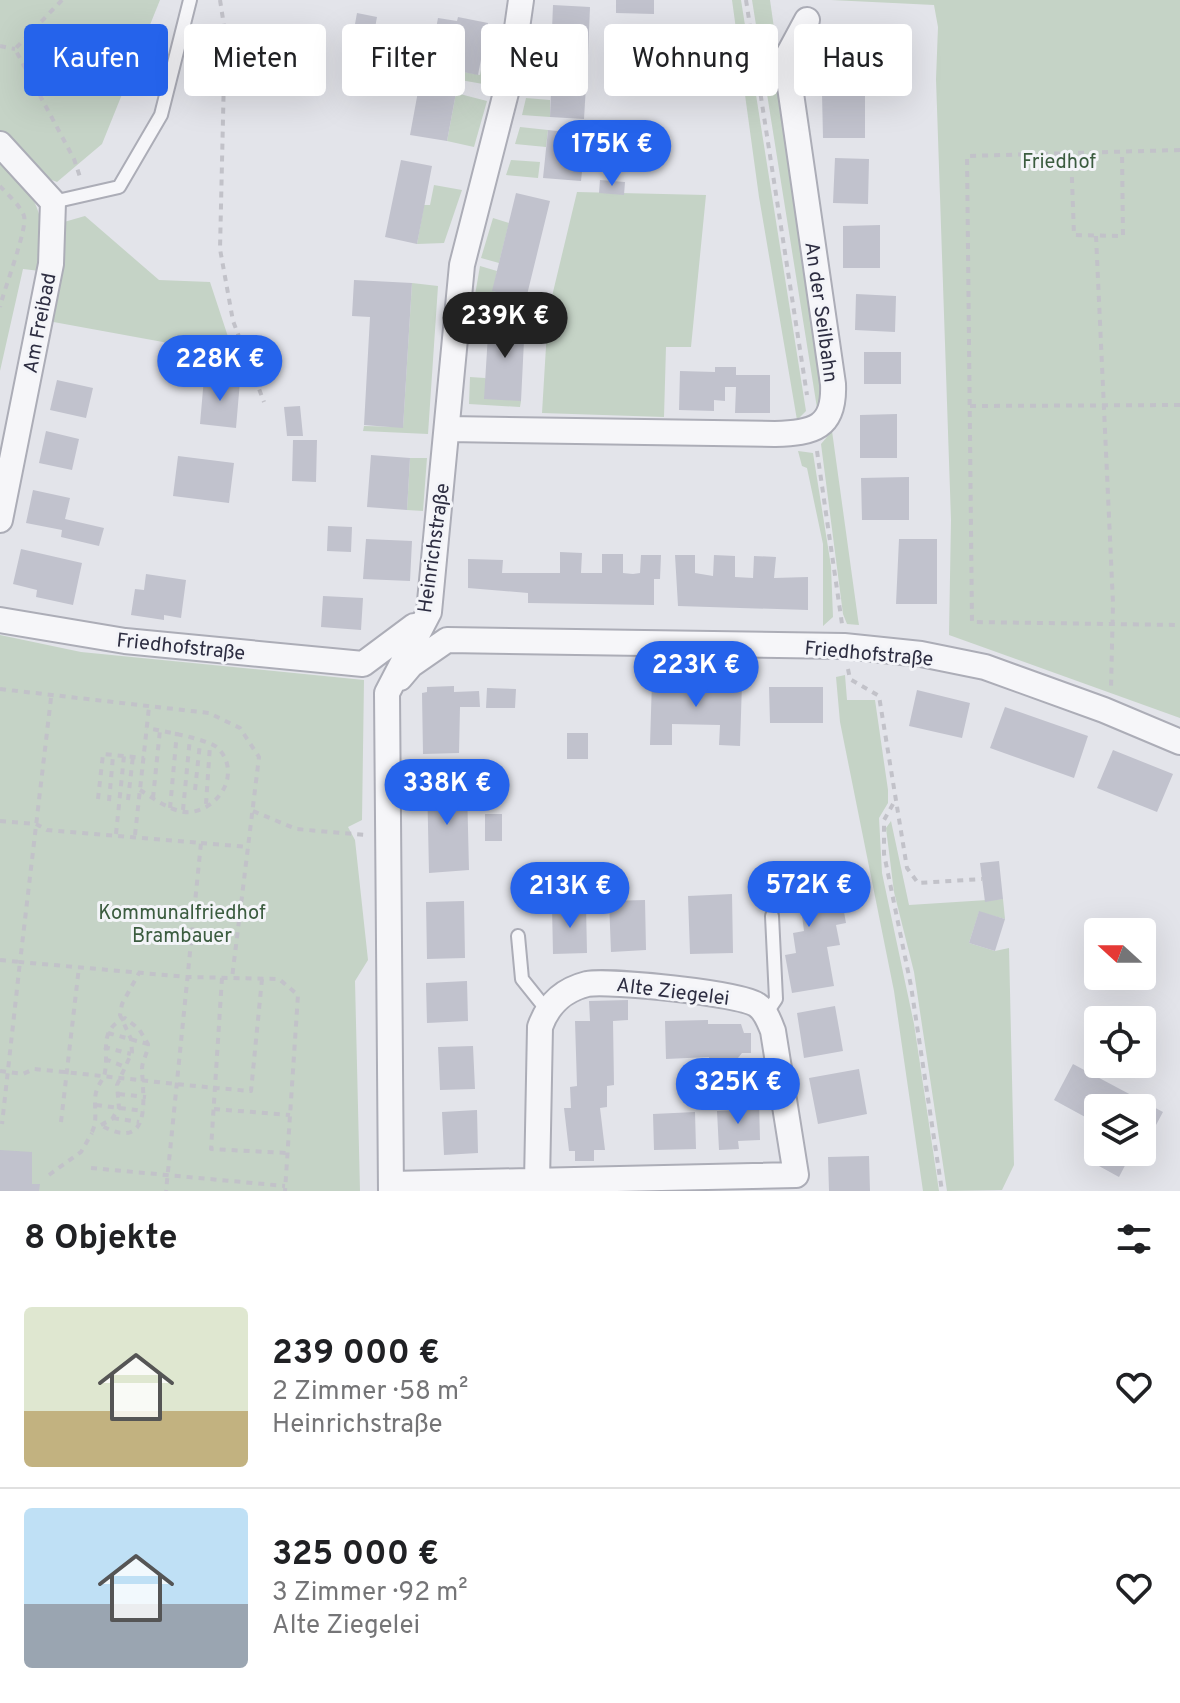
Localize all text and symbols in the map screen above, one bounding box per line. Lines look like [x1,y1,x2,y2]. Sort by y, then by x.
chip: Kaufen [24,24,168,96]
chip: Mieten [184,24,326,96]
chip: Filter [342,24,465,96]
chip: Neu [481,24,588,96]
chip: Wohnung [604,24,778,96]
chip: Haus [794,24,912,96]
pin: 175K € [547,120,677,188]
text: 175K € [571,129,653,162]
park label: Friedhof [1022,150,1096,176]
street label: An der Seilbahn [797,240,843,384]
street label: Am Freibad [19,271,63,376]
pin: 239K € [440,292,570,360]
text: 239K € [461,301,549,334]
pin: 228K € [155,335,285,403]
text: 228K € [175,344,265,377]
street label: Heinrichstraße [413,482,457,615]
street label: Friedhofstraße [115,628,246,668]
street label: Friedhofstraße [803,636,934,674]
pin: 223K € [631,641,761,709]
text: 223K € [652,650,740,683]
pin: 338K € [382,759,512,827]
text: 338K € [403,768,491,801]
pin: 572K € [744,861,874,929]
pin: 213K € [505,862,635,930]
text: 572K € [766,870,852,903]
text: 213K € [528,871,612,904]
park label: Kommunalfriedhof Brambauer [98,901,266,950]
north arrow [1084,918,1156,990]
map controls [1084,918,1156,1166]
street label: Alte Ziegelei [615,973,731,1013]
button: locate [1084,1006,1156,1078]
pin: 325K € [673,1058,803,1126]
text: 325K € [694,1067,782,1100]
button: layers [1084,1094,1156,1166]
icon: filters [1112,1217,1156,1261]
text: 8 Objekte [24,1218,178,1261]
text: 239 000 € [272,1333,440,1376]
icon: home [88,1339,184,1435]
icon: heart [1112,1365,1156,1409]
text: 2 Zimmer · 58 m² [272,1376,468,1409]
text: Heinrichstraße [272,1409,442,1442]
text: 325 000 € [272,1534,439,1577]
icon: home [88,1540,184,1636]
icon: heart [1112,1566,1156,1610]
text: 3 Zimmer · 92 m² [272,1577,468,1610]
text: Alte Ziegelei [272,1610,420,1643]

